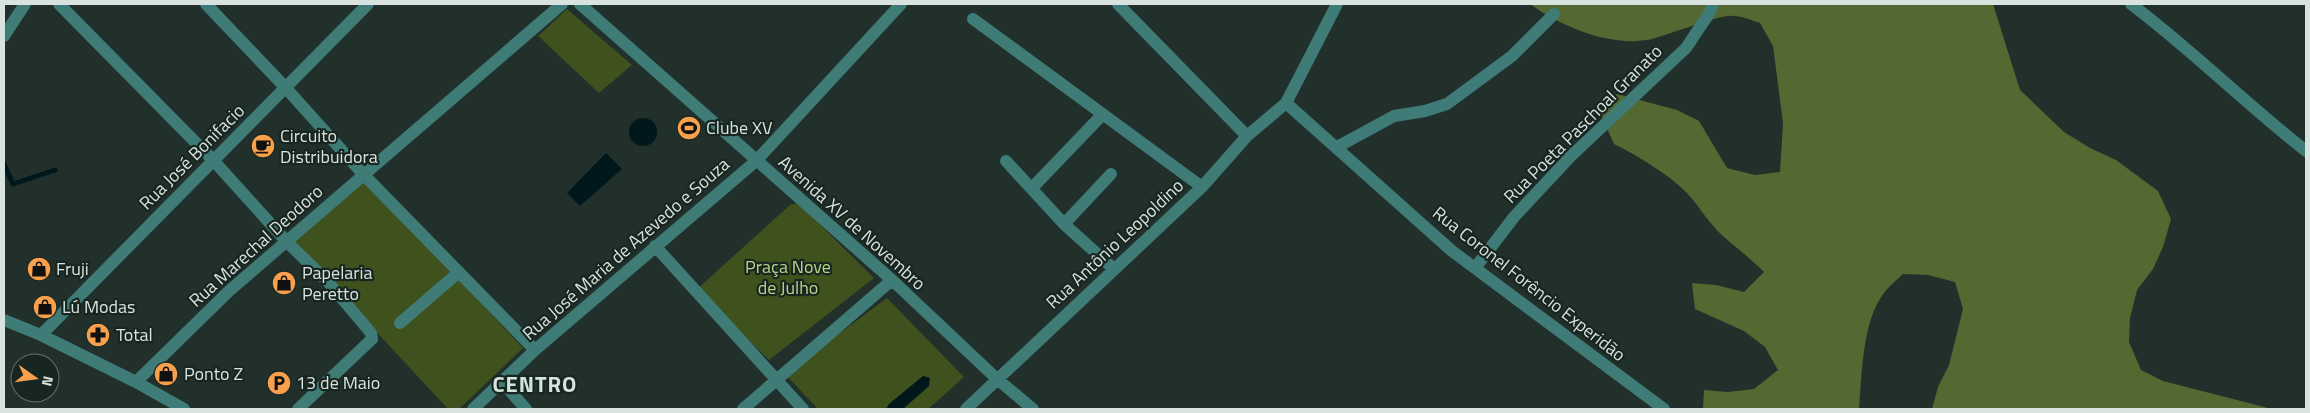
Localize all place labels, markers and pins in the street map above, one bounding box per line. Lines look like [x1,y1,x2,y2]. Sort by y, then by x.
place label: Clube XV [706,114,773,141]
sports icon: Clube XV [676,115,702,141]
place label: Circuito Distribuidora [280,122,378,170]
cafe icon: Circuito Distribuidora [250,133,276,159]
place label: Fruji [56,255,89,282]
shop icon: Fruji [26,256,52,282]
place label: Papelaria Peretto [302,259,373,307]
shop icon: Papelaria Peretto [271,270,297,296]
place label: Lú Modas [62,293,136,320]
shop icon: Lú Modas [32,294,58,320]
place label: Total [116,321,153,348]
pharmacy icon: Total [85,322,111,348]
place label: Ponto Z [184,360,243,387]
shop icon: Ponto Z [153,361,179,387]
place label: 13 de Maio [296,369,380,396]
parking icon: 13 de Maio [266,370,292,396]

